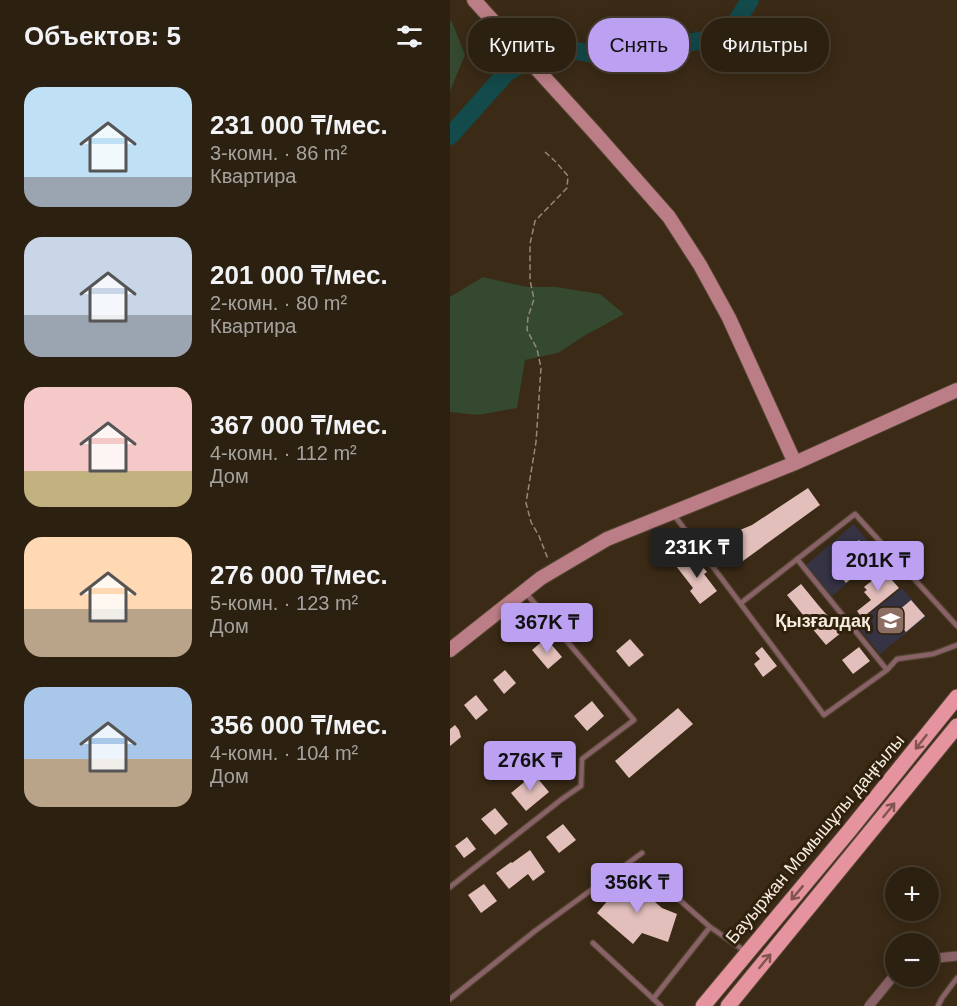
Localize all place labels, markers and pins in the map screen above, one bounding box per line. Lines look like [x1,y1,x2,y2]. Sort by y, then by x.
pin: 231K ₸ [648,528,746,579]
pin: 201K ₸ [829,541,927,592]
pin: 367K ₸ [498,603,596,654]
school or university icon: Қызғалдақ [875,605,907,637]
place label: Қызғалдақ [775,611,871,631]
pin: 276K ₸ [481,741,579,792]
pin: 356K ₸ [588,863,686,914]

